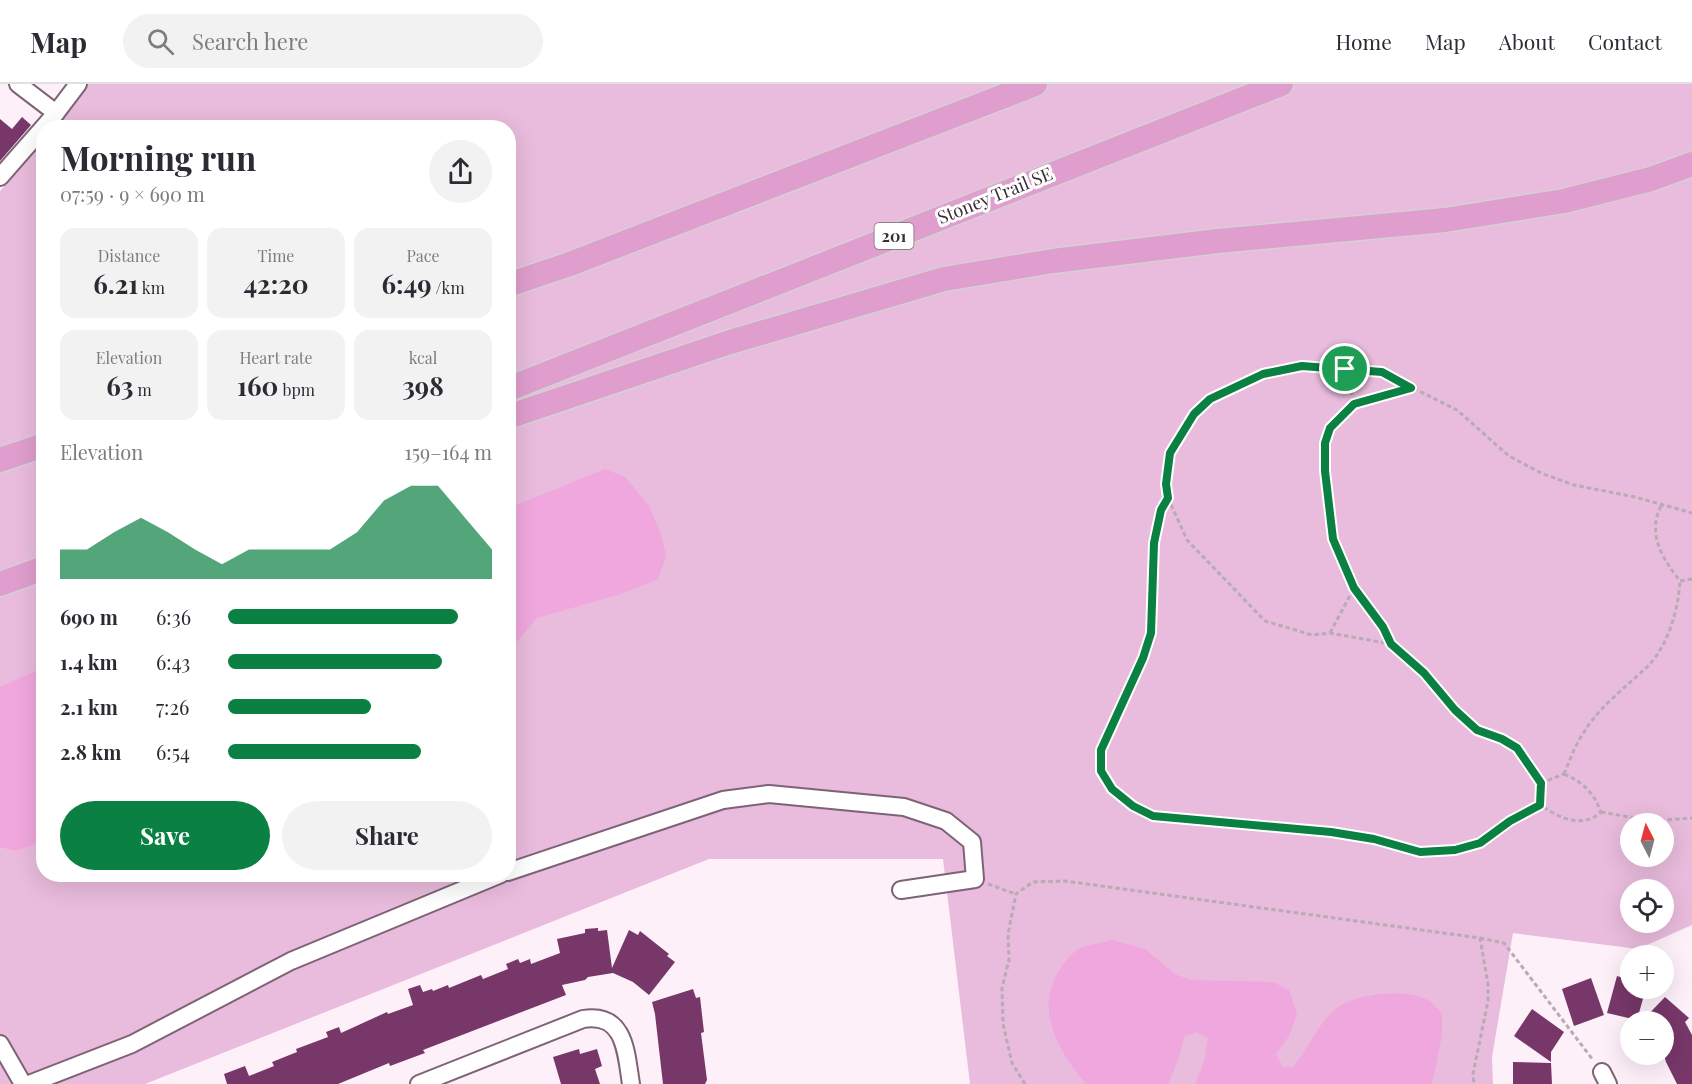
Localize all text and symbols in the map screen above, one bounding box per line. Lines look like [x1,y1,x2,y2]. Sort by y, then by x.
search box [123,14,543,68]
text: Map [30,23,87,60]
icon: search [144,25,177,58]
text: Search here [192,26,308,56]
text: Home [1336,27,1392,55]
text: Map [1425,27,1466,55]
text: About [1499,27,1555,55]
text: Contact [1588,27,1662,55]
text: Morning run [60,135,256,179]
button: share [429,140,492,203]
street label: Stoney Trail SE [934,161,1056,229]
text: 07:59 · 9 × 690 m [60,180,205,207]
road number: 201 [874,223,914,249]
text: Distance [98,245,160,266]
text: Time [258,245,294,266]
text: Pace [406,245,440,266]
text: 6.21 [93,266,138,301]
text: 42:20 [243,266,309,301]
text: 6:49 [381,266,432,301]
text: km [138,277,165,298]
text: /km [432,277,465,298]
pin [1319,343,1370,394]
text: Elevation [96,347,162,368]
text: Heart rate [239,347,313,368]
text: kcal [409,347,437,368]
icon: arrive [1328,352,1361,385]
text: 63 [106,368,134,403]
text: 160 [237,368,278,403]
text: 398 [402,368,444,403]
text: m [134,379,152,400]
text: bpm [278,379,315,400]
text: Elevation [60,438,143,465]
text: 159–164 m [405,438,492,465]
text: 690 m [60,603,118,630]
text: 6:36 [156,603,191,630]
text: 1.4 km [60,648,118,675]
text: 6:43 [156,648,190,675]
text: 2.1 km [60,693,118,720]
text: 7:26 [156,693,189,720]
text: 2.8 km [60,738,121,765]
text: 6:54 [156,738,190,765]
button: Save [60,801,270,870]
button: Share [282,801,492,870]
north arrow [1620,813,1674,867]
map controls [1620,813,1674,1065]
button: locate [1620,879,1674,933]
button: + [1620,945,1674,999]
button: − [1620,1011,1674,1065]

